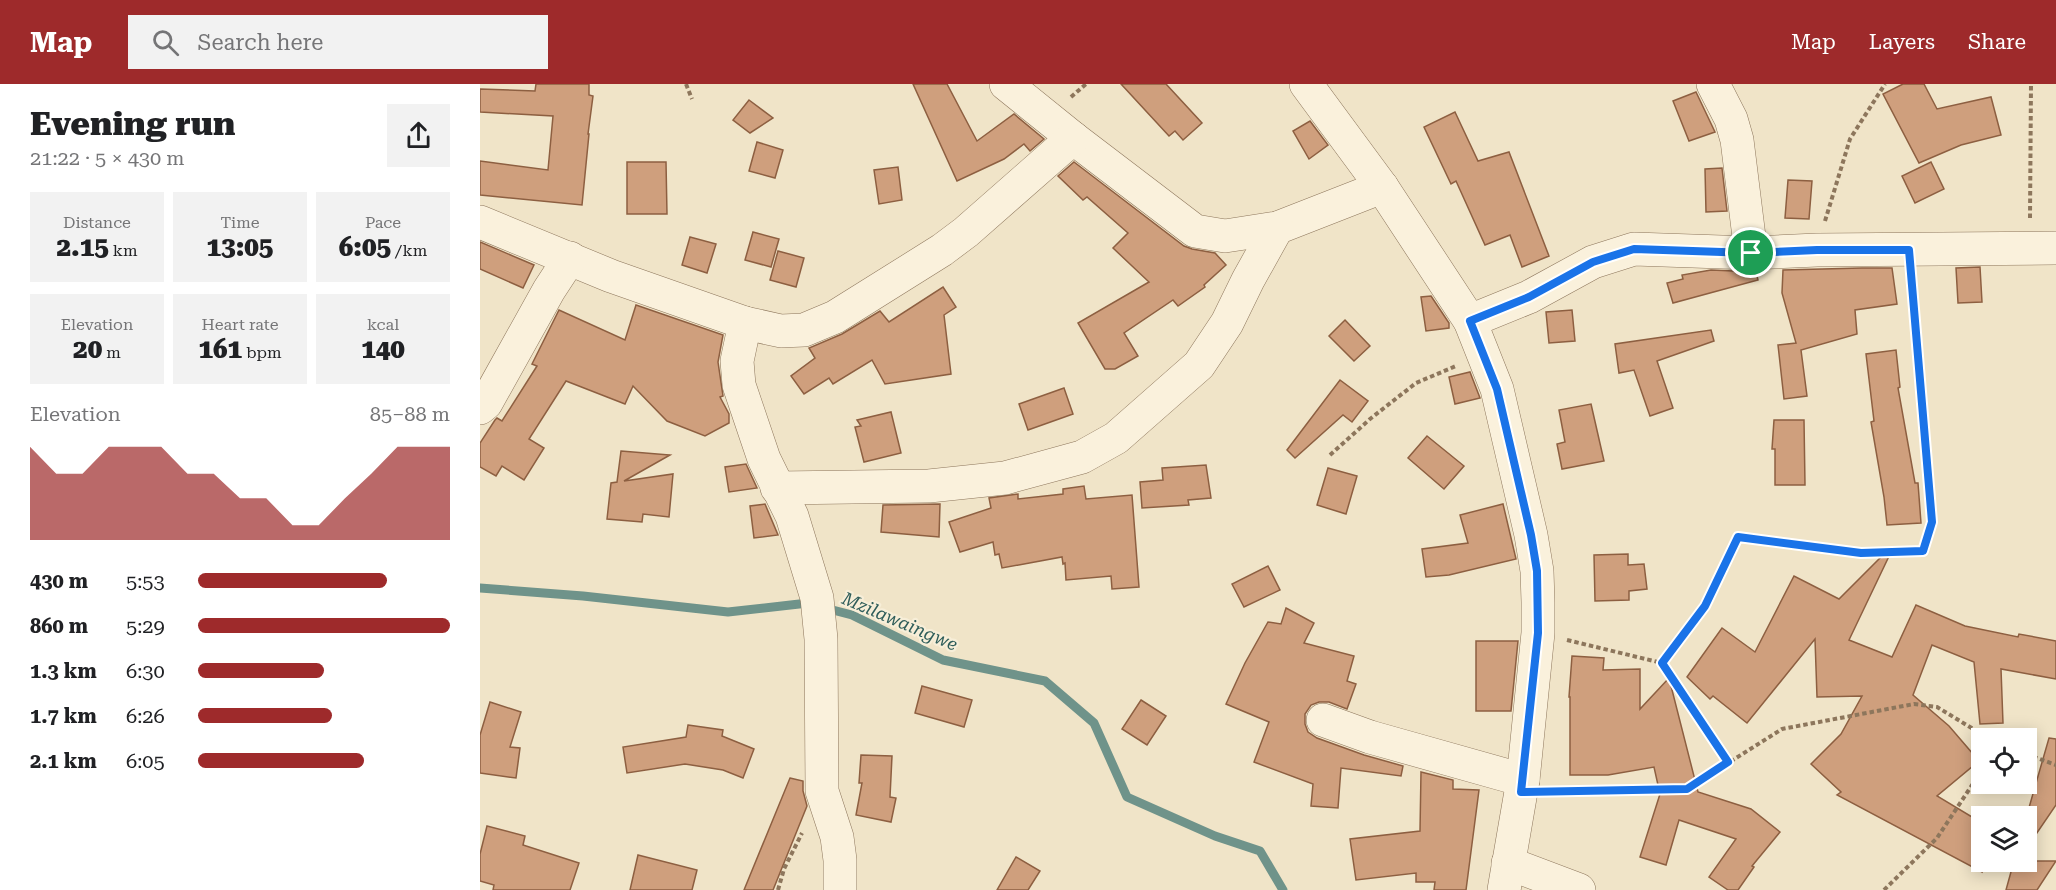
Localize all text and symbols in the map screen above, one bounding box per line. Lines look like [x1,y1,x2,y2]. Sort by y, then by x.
search box [128,15,548,69]
text: Map [30,26,92,59]
icon: search [149,26,182,59]
text: Search here [197,30,323,55]
text: Map [1791,30,1836,54]
text: Layers [1869,30,1935,54]
text: Share [1968,30,2026,54]
text: Evening run [30,104,235,143]
button: share [387,104,450,167]
text: 21:22 · 5 × 430 m [30,146,185,170]
text: Distance [63,213,131,232]
text: Time [220,213,260,232]
text: Pace [365,213,401,232]
pin [1725,227,1776,278]
text: 2.15 [56,232,109,262]
text: 13:05 [207,232,273,262]
text: 6:05 [339,232,391,262]
icon: arrive [1734,236,1767,269]
text: km [109,241,138,260]
text: /km [391,241,427,260]
text: Elevation [61,315,133,334]
text: Heart rate [202,315,278,334]
text: kcal [367,315,399,334]
text: 20 [73,334,102,364]
text: 161 [198,334,242,364]
text: 140 [361,334,405,364]
text: m [102,343,121,362]
text: bpm [242,343,282,362]
text: Elevation [30,402,121,426]
text: 85–88 m [370,402,450,426]
text: 430 m [30,569,88,593]
text: 5:53 [126,569,165,593]
water label: Mzilawaingwe [838,587,961,655]
text: 860 m [30,614,88,638]
text: 5:29 [126,614,165,638]
text: 1.3 km [30,659,97,683]
text: 6:30 [126,659,165,683]
text: 1.7 km [30,704,97,728]
text: 6:26 [126,704,165,728]
map controls [1971,728,2037,872]
button: locate [1971,728,2037,794]
text: 2.1 km [30,749,97,773]
text: 6:05 [126,749,165,773]
button: layers [1971,806,2037,872]

